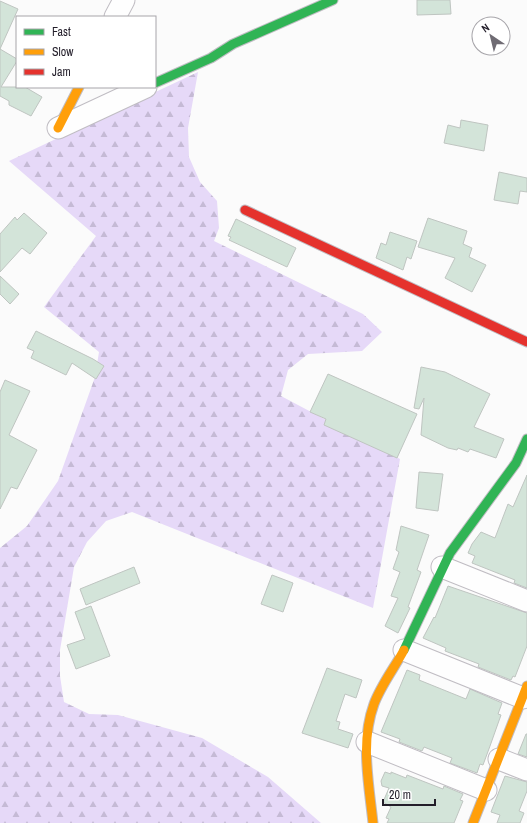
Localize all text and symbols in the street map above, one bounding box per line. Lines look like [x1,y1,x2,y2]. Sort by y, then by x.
legend [16,16,156,88]
north arrow [471,16,511,56]
text: N [479,20,492,35]
text: Fast [52,24,71,40]
text: Slow [52,44,74,60]
text: Jam [52,64,71,80]
scale bar [383,781,435,807]
text: 20 m [389,787,411,803]

